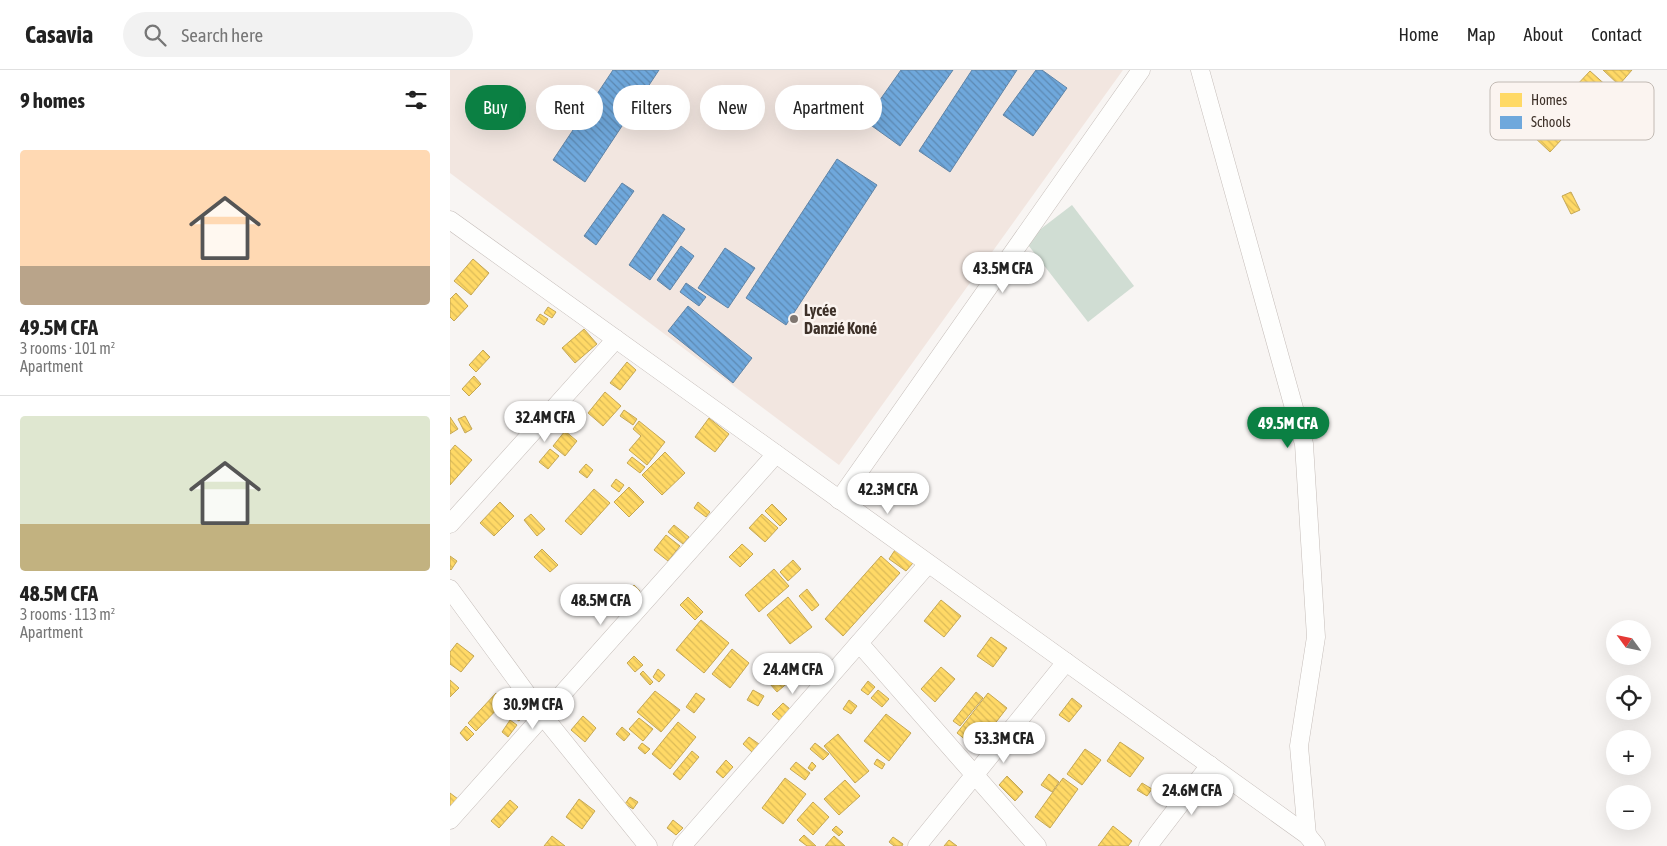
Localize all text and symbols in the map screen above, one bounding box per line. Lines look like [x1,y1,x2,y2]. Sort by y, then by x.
search box [123,12,473,57]
text: Casavia [25,21,93,48]
icon: search [141,21,169,49]
text: Search here [181,24,263,46]
text: Home [1399,24,1439,45]
text: Map [1467,24,1496,45]
text: About [1524,24,1563,45]
text: Contact [1591,24,1642,45]
legend [1490,82,1654,140]
chip: Buy [465,85,526,130]
chip: Rent [536,85,603,130]
chip: Filters [613,85,690,130]
chip: New [700,85,765,130]
chip: Apartment [775,85,882,130]
icon: filters [402,86,430,114]
text: 9 homes [20,88,85,112]
text: Homes [1531,92,1567,108]
text: Schools [1531,114,1571,130]
icon: home [180,183,270,273]
pin: 43.5M CFA [946,252,1060,294]
text: 43.5M CFA [973,259,1033,277]
place label: Lycée Danzié Koné [804,301,877,337]
marker: Lycée Danzié Koné [788,313,800,325]
text: 49.5M CFA [20,315,98,339]
text: 3 rooms · 101 m² [20,339,115,357]
text: Apartment [20,357,83,375]
pin: 32.4M CFA [488,400,602,443]
pin: 49.5M CFA [1231,406,1345,449]
text: 32.4M CFA [515,408,575,426]
text: 49.5M CFA [1258,414,1318,432]
icon: home [180,448,270,538]
pin: 42.3M CFA [831,472,945,515]
text: 42.3M CFA [858,480,918,498]
text: 48.5M CFA [20,581,98,605]
pin: 48.5M CFA [544,584,658,626]
text: 48.5M CFA [571,591,631,609]
text: 3 rooms · 113 m² [20,605,115,623]
north arrow [1606,620,1651,665]
map controls [1606,620,1651,830]
text: Apartment [20,623,83,641]
pin: 24.4M CFA [736,652,850,695]
text: 24.4M CFA [763,660,823,678]
button: locate [1606,675,1651,720]
pin: 30.9M CFA [476,688,590,730]
text: 30.9M CFA [503,695,563,713]
pin: 53.3M CFA [947,722,1061,764]
text: 53.3M CFA [974,729,1034,747]
button: + [1606,730,1651,775]
pin: 24.6M CFA [1135,774,1249,816]
text: 24.6M CFA [1162,781,1222,799]
button: − [1606,785,1651,830]

